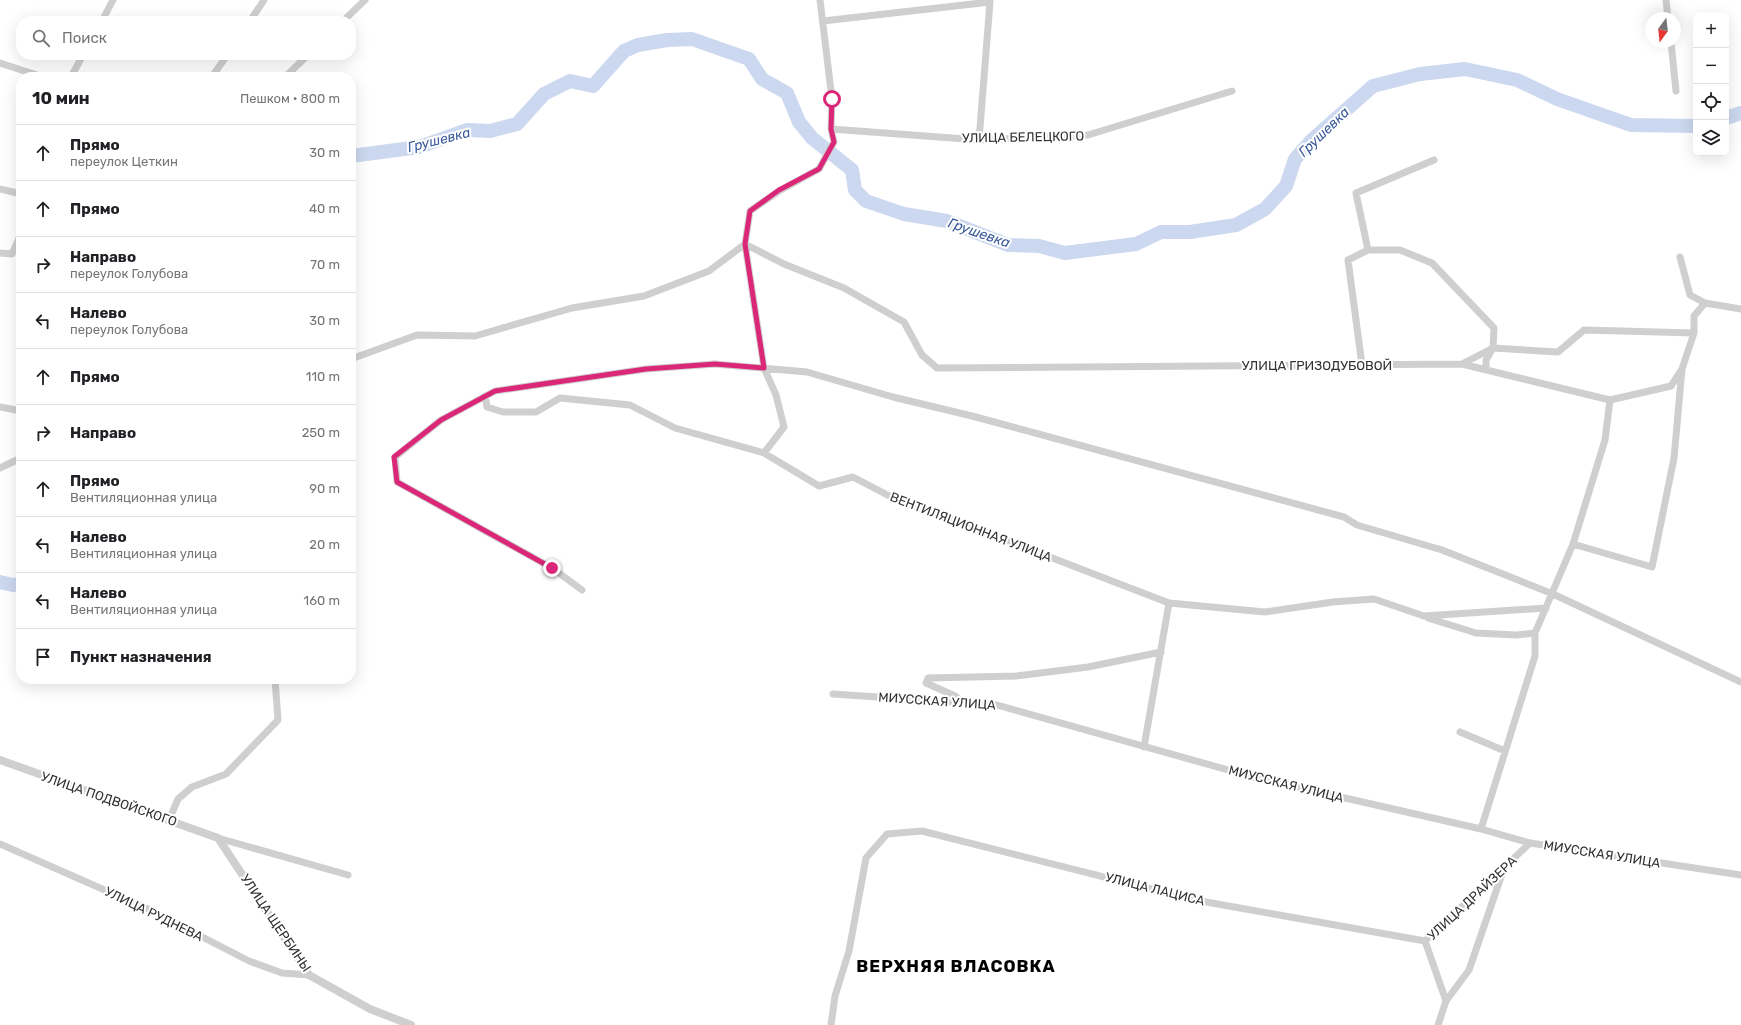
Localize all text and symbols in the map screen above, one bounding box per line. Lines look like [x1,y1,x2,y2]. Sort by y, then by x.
north arrow [1645,12,1681,48]
map controls [1693,12,1729,156]
button: + [1693,12,1729,48]
search box [16,16,356,60]
icon: search [30,27,52,49]
text: Поиск [62,29,107,47]
button: − [1693,48,1729,84]
button: locate [1693,84,1729,120]
text: 10 мин [32,88,90,108]
route start [823,90,841,108]
text: Пешком · 800 m [240,91,340,106]
water label: Грушевка [1295,104,1353,160]
button: layers [1693,120,1729,156]
water label: Грушевка [406,124,472,156]
street label: УЛИЦА БЕЛЕЦКОГО [962,128,1084,146]
text: Прямо [70,136,120,154]
icon: ahead [32,142,54,164]
text: 30 m [309,145,340,160]
text: переулок Цеткин [70,154,178,169]
icon: ahead [32,198,54,220]
text: Прямо [70,200,120,218]
text: 40 m [309,201,340,216]
water label: Грушевка [946,215,1012,251]
text: Направо [70,248,136,266]
icon: right [32,254,54,276]
text: 70 m [310,257,340,272]
text: переулок Голубова [70,266,188,281]
text: Налево [70,304,127,322]
icon: left [32,310,54,332]
text: 30 m [309,313,340,328]
text: переулок Голубова [70,322,188,337]
street label: УЛИЦА ГРИЗОДУБОВОЙ [1242,358,1392,373]
icon: ahead [32,366,54,388]
text: Прямо [70,368,120,386]
text: 110 m [306,369,340,384]
icon: right [32,422,54,444]
text: Направо [70,424,136,442]
text: 250 m [302,425,340,440]
text: Прямо [70,472,120,490]
icon: ahead [32,478,54,500]
text: 90 m [309,481,340,496]
street label: ВЕНТИЛЯЦИОННАЯ УЛИЦА [888,489,1054,565]
text: Вентиляционная улица [70,490,217,505]
text: Налево [70,528,127,546]
icon: left [32,534,54,556]
text: 20 m [309,537,340,552]
text: Вентиляционная улица [70,546,217,561]
route end [543,559,561,577]
text: Налево [70,584,127,602]
icon: left [32,590,54,612]
text: 160 m [304,593,340,608]
text: Вентиляционная улица [70,602,217,617]
icon: arrive [32,646,54,668]
text: Пункт назначения [70,648,212,666]
street label: МИУССКАЯ УЛИЦА [878,689,997,713]
street label: МИУССКАЯ УЛИЦА [1227,762,1345,806]
street label: УЛИЦА ПОДВОЙСКОГО [39,769,179,829]
street label: МИУССКАЯ УЛИЦА [1543,837,1662,871]
street label: УЛИЦА ДРАЙЗЕРА [1424,853,1520,943]
street label: УЛИЦА ЛАЦИСА [1104,869,1207,909]
street label: УЛИЦА ЩЕРБИНЫ [238,871,314,975]
street label: УЛИЦА РУДНЕВА [103,884,206,944]
district label: ВЕРХНЯЯ ВЛАСОВКА [856,956,1056,976]

